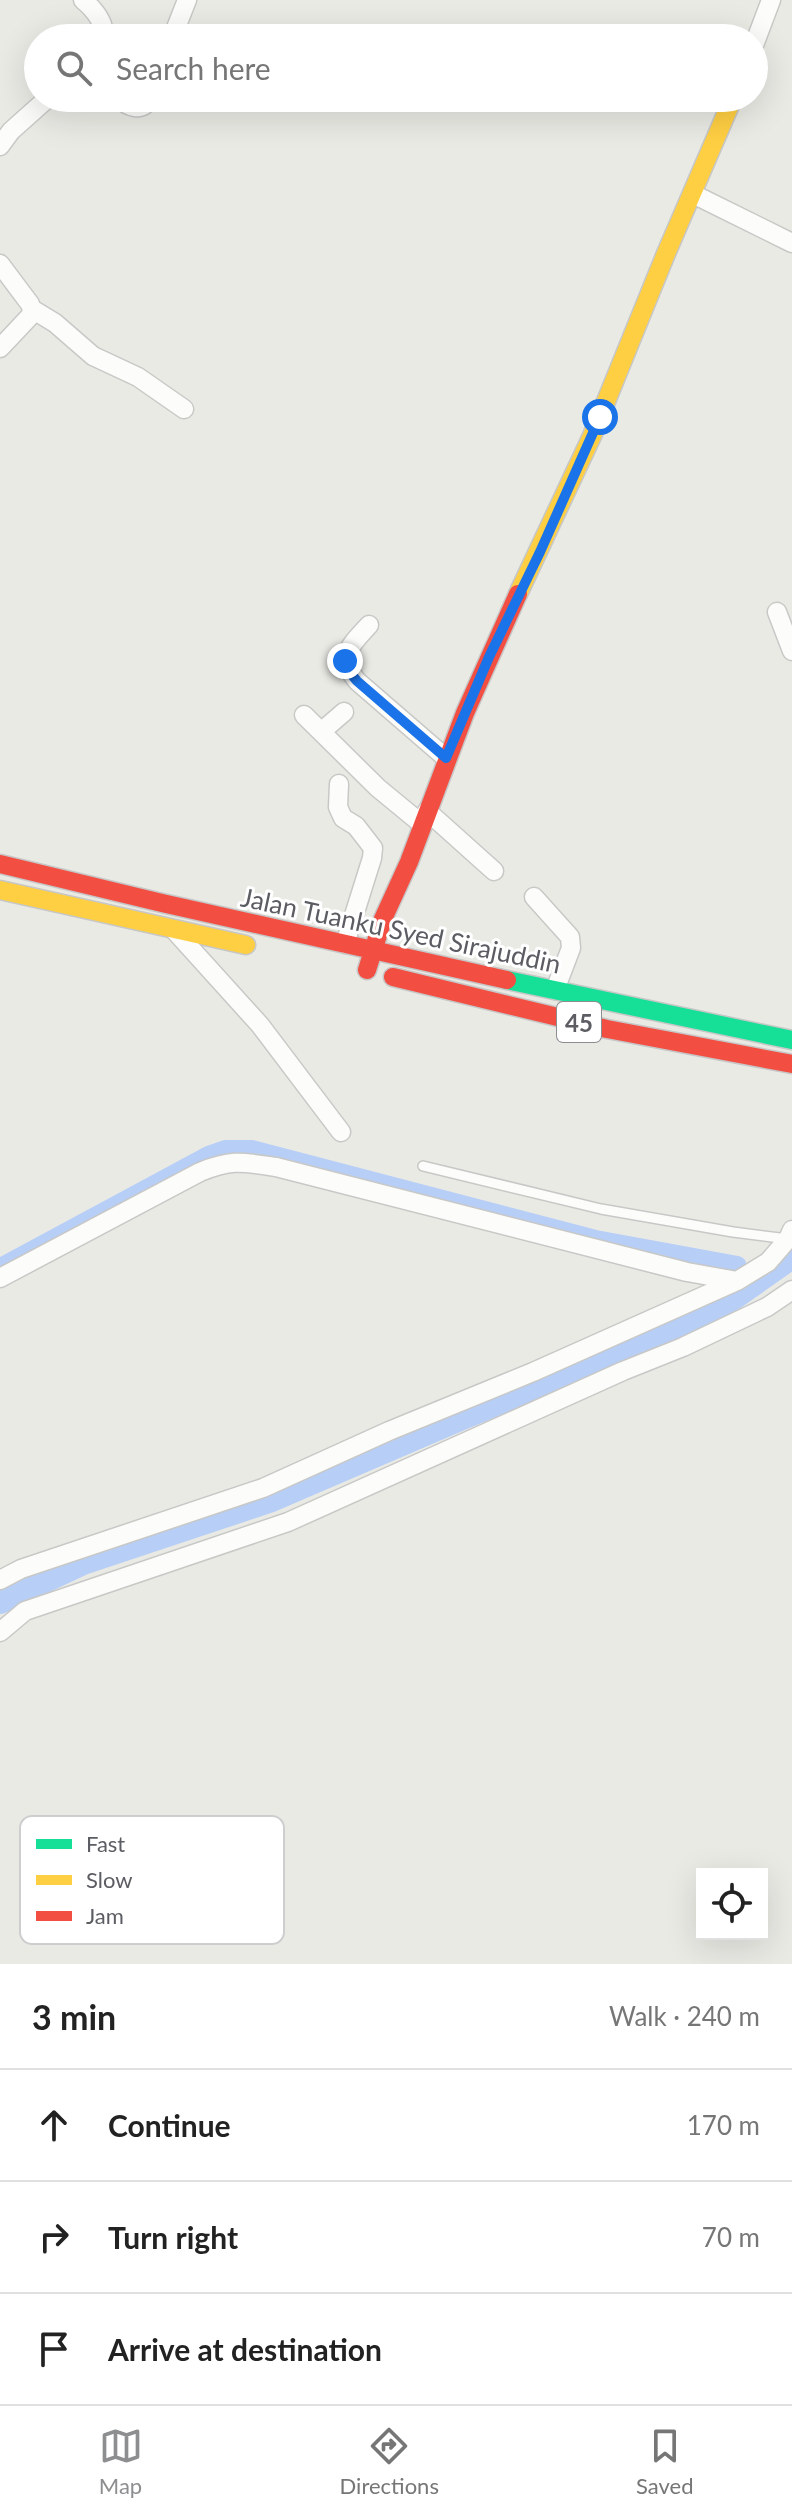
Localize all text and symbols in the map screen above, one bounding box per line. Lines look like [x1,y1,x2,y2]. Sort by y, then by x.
search box [24,24,768,112]
icon: search [52,46,96,90]
text: Search here [116,50,271,86]
route start [582,399,618,435]
route end [327,643,363,679]
street label: Jalan Tuanku Syed Sirajuddin [238,880,564,980]
road number: 45 [557,1002,601,1042]
legend [20,1816,284,1944]
text: Fast [86,1830,125,1857]
text: Slow [86,1866,133,1893]
map controls [696,1868,768,1940]
button: locate [696,1868,768,1940]
text: Jam [86,1902,124,1929]
text: 3 min [32,1996,116,2037]
text: Walk · 240 m [609,2000,760,2032]
icon: ahead [32,2103,76,2147]
text: Continue [108,2107,231,2143]
text: 170 m [687,2109,760,2141]
icon: right [32,2215,76,2259]
text: Turn right [108,2219,238,2255]
text: 70 m [702,2221,760,2253]
icon: arrive [32,2327,76,2371]
text: Arrive at destination [108,2331,382,2367]
tab: Map [99,2424,143,2499]
tab: Directions [340,2424,439,2499]
tab: Saved [636,2424,693,2499]

